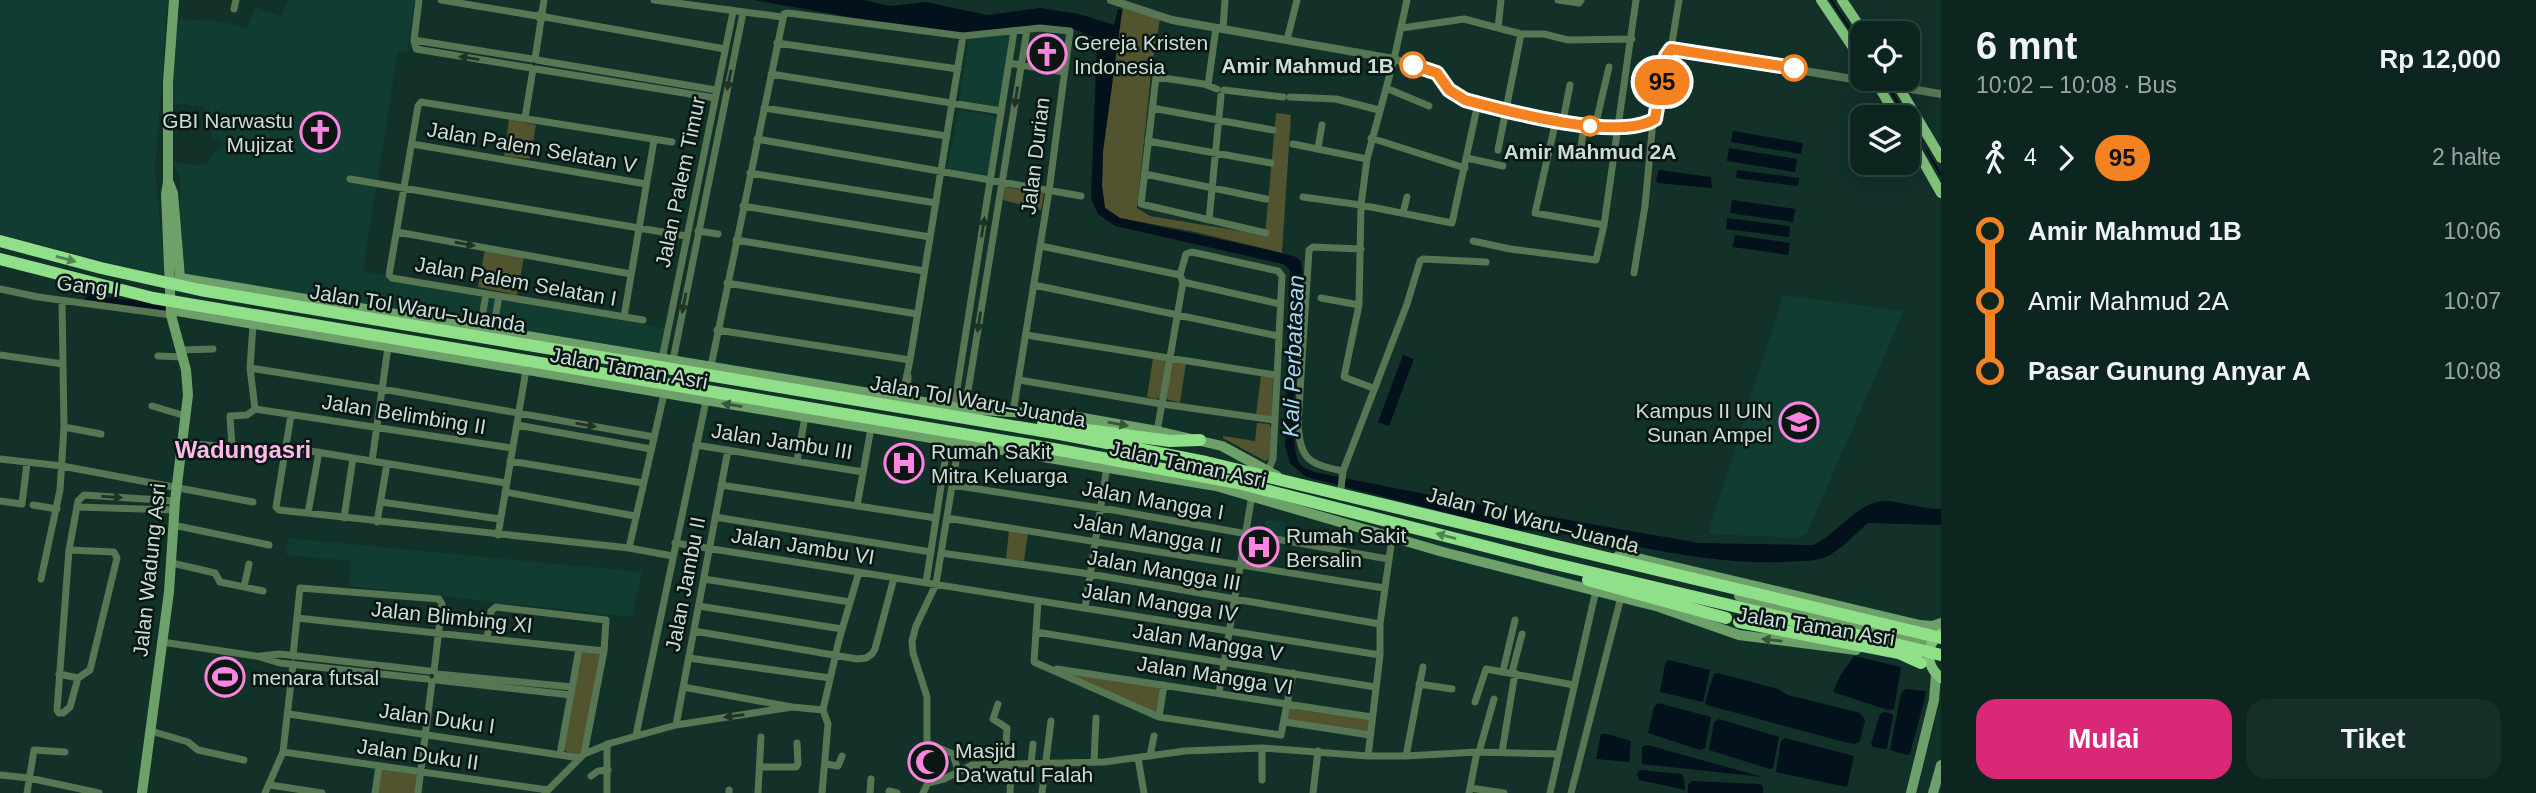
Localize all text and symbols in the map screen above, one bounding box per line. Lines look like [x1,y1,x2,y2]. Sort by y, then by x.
map controls [1850,21,1920,175]
button: locate [1850,21,1920,91]
text: 6 mnt [1976,25,2077,67]
place label: Gereja Kristen Indonesia [1074,31,1208,78]
church icon: Gereja Kristen Indonesia [1026,33,1068,75]
text: Rp 12,000 [2380,44,2501,74]
one-way arrow [457,52,479,63]
marker: Amir Mahmud 1B [1400,52,1426,78]
place label: Amir Mahmud 1B [1221,54,1394,77]
unlabelled marker [1781,55,1807,81]
line badge: 95 [1630,59,1694,105]
text: 95 [1649,68,1675,95]
one-way arrow [723,69,734,91]
text: 10:02 – 10:08 · Bus [1976,72,2177,98]
one-way arrow [1010,86,1021,108]
street label: Jalan Palem Timur [651,95,709,269]
street label: Jalan Durian [1016,96,1054,216]
button: layers [1850,105,1920,175]
place label: GBI Narwastu Mujizat [162,109,293,156]
church icon: GBI Narwastu Mujizat [299,111,341,153]
marker: Amir Mahmud 2A [1580,116,1600,136]
street label: Jalan Palem Selatan V [425,117,639,177]
icon: walk [1976,139,2014,177]
icon: forward [2047,139,2085,177]
place label: Amir Mahmud 2A [1504,140,1676,163]
text: 4 [2024,144,2037,170]
text: 95 [2109,144,2136,171]
text: 2 halte [2432,144,2501,170]
one-way arrow [978,216,989,238]
text: Amir Mahmud 1B [2028,216,2242,246]
text: 10:06 [2443,218,2501,244]
one-way arrow [454,239,476,250]
street label: Jalan Palem Selatan I [413,252,619,310]
one-way arrow [56,254,77,264]
street label: Gang I [55,271,121,301]
water label: Kali Perbatasan [1277,274,1309,438]
street label: Jalan Tol Waru–Juanda [308,280,528,336]
text: Amir Mahmud 2A [2028,286,2229,316]
text: 10:07 [2443,288,2501,314]
one-way arrow [678,292,689,314]
one-way arrow [973,311,984,333]
street label: Jalan Taman Asri [548,343,710,393]
text: Pasar Gunung Anyar A [2028,356,2311,386]
text: 10:08 [2443,358,2501,384]
street label: Jalan Tol Waru–Juanda [869,371,1088,431]
street label: Jalan Belimbing II [320,390,488,438]
one-way arrow [721,399,743,410]
place label: Kampus II UIN Sunan Ampel [1635,399,1772,446]
school or university icon: Kampus II UIN Sunan Ampel [1778,401,1820,443]
street label: Jalan Jambu III [710,419,854,463]
one-way arrow [1107,419,1129,430]
one-way arrow [575,420,597,431]
district label: Wadungasri [175,436,311,463]
street label: Jalan Taman Asri [1108,436,1268,492]
place label: Rumah Sakit Mitra Keluarga [931,440,1068,487]
hospital icon: Rumah Sakit Mitra Keluarga [883,442,925,484]
street label: Jalan Mangga I [1080,476,1226,524]
street label: Jalan Wadung Asri [128,482,170,658]
street label: Jalan Tol Waru–Juanda [1424,482,1642,558]
one-way arrow [101,492,123,503]
street label: Jalan Mangga II [1072,509,1224,557]
street label: Jalan Jambu II [661,515,709,653]
street label: Jalan Jambu VI [730,523,876,569]
place label: Rumah Sakit Bersalin [1286,524,1406,571]
hospital icon: Rumah Sakit Bersalin [1238,526,1280,568]
one-way arrow [1435,531,1456,541]
street label: Jalan Mangga III [1086,545,1242,595]
street label: Jalan Mangga IV [1080,578,1240,626]
street label: Jalan Blimbing XI [370,597,534,637]
street label: Jalan Taman Asri [1735,602,1897,650]
street label: Jalan Mangga V [1131,619,1285,665]
one-way arrow [1760,635,1782,646]
street label: Jalan Mangga VI [1135,651,1295,699]
sports icon: menara futsal [204,656,246,698]
place label: menara futsal [252,666,379,689]
street label: Jalan Duku I [378,698,496,738]
button: Mulai [1976,699,2232,779]
button: Tiket [2246,699,2501,779]
one-way arrow [723,710,745,721]
street label: Jalan Duku II [356,734,480,774]
place label: Masjid Da'watul Falah [955,739,1093,786]
mosque icon: Masjid Da'watul Falah [907,741,949,783]

